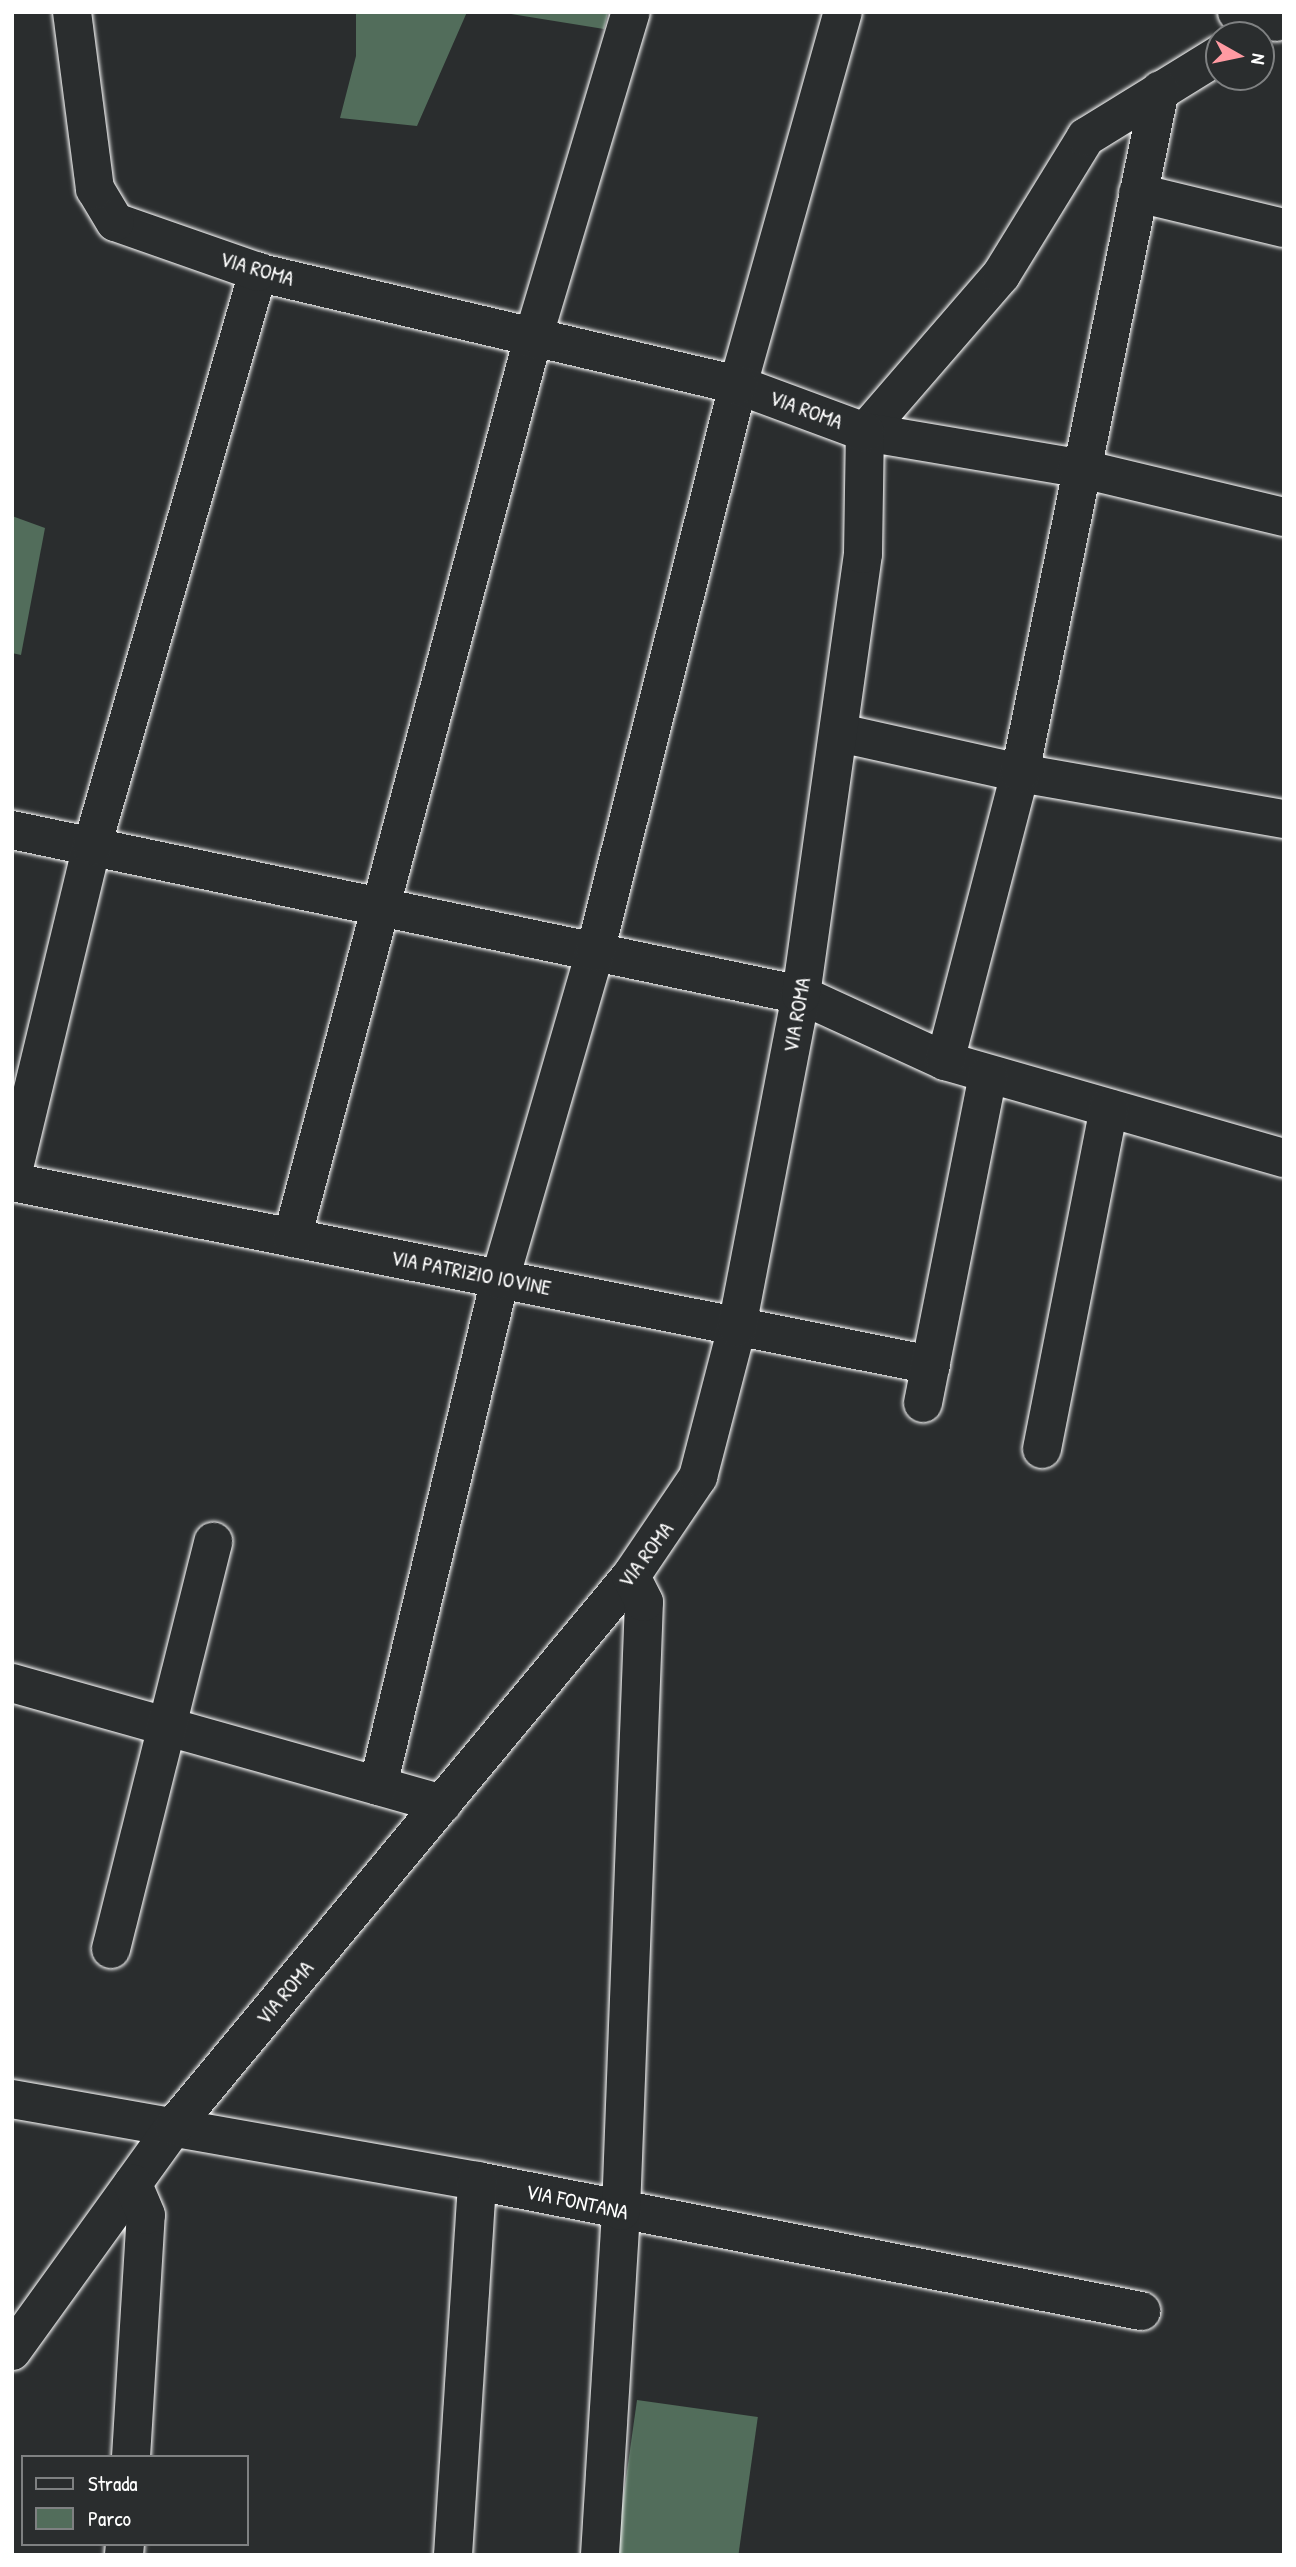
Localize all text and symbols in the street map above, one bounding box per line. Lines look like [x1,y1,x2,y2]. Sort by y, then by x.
north arrow [1205,21,1275,91]
text: N [1245,52,1272,66]
street label: VIA ROMA [217,246,297,292]
street label: VIA ROMA [766,385,846,435]
street label: VIA ROMA [778,976,816,1054]
street label: VIA PATRIZIO IOVINE [389,1245,553,1301]
street label: VIA ROMA [613,1517,679,1593]
street label: VIA ROMA [251,1956,319,2030]
street label: VIA FONTANA [524,2179,630,2225]
legend [21,2455,248,2546]
text: Strada [88,2469,138,2498]
text: Parco [88,2504,131,2533]

